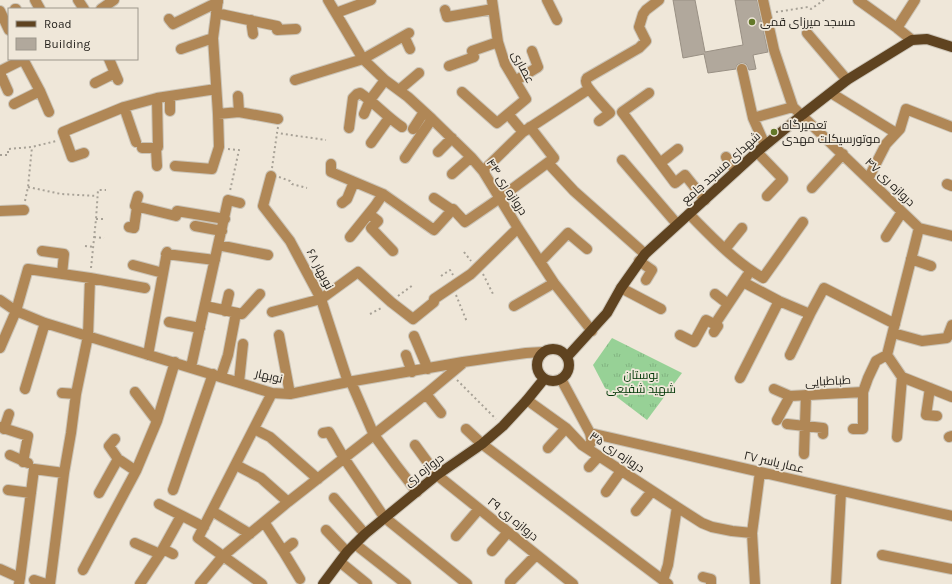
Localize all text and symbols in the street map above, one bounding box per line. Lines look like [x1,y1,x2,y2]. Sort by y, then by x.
legend [8,8,138,60]
place label: مسجد میرزای قمی [760,15,855,29]
text: Road [44,17,72,31]
marker: مسجد میرزای قمی [747,17,757,27]
text: Building [44,37,91,51]
street label: عصاری [509,48,537,86]
place label: تعمیرگاه موتورسیکلت مهدی [782,118,880,146]
marker: تعمیرگاه موتورسیکلت مهدی [769,127,779,137]
street label: شهدای مسجد جامع [679,129,764,208]
street label: دروازه ری ۴۷ [862,155,918,209]
street label: دروازه ری ۴۴ [484,156,531,218]
street label: نوبهار ۶۸ [303,246,337,292]
street label: نوبهار [253,366,284,386]
park label: بوستان شهید شفیعی [606,368,676,396]
street label: طباطبایی [805,373,851,389]
street label: دروازه ری ۳۵ [587,429,647,476]
street label: عمار یاسر ۲۷ [742,448,806,476]
street label: دروازه ری [402,451,447,489]
street label: دروازه ری ۲۹ [485,494,541,544]

